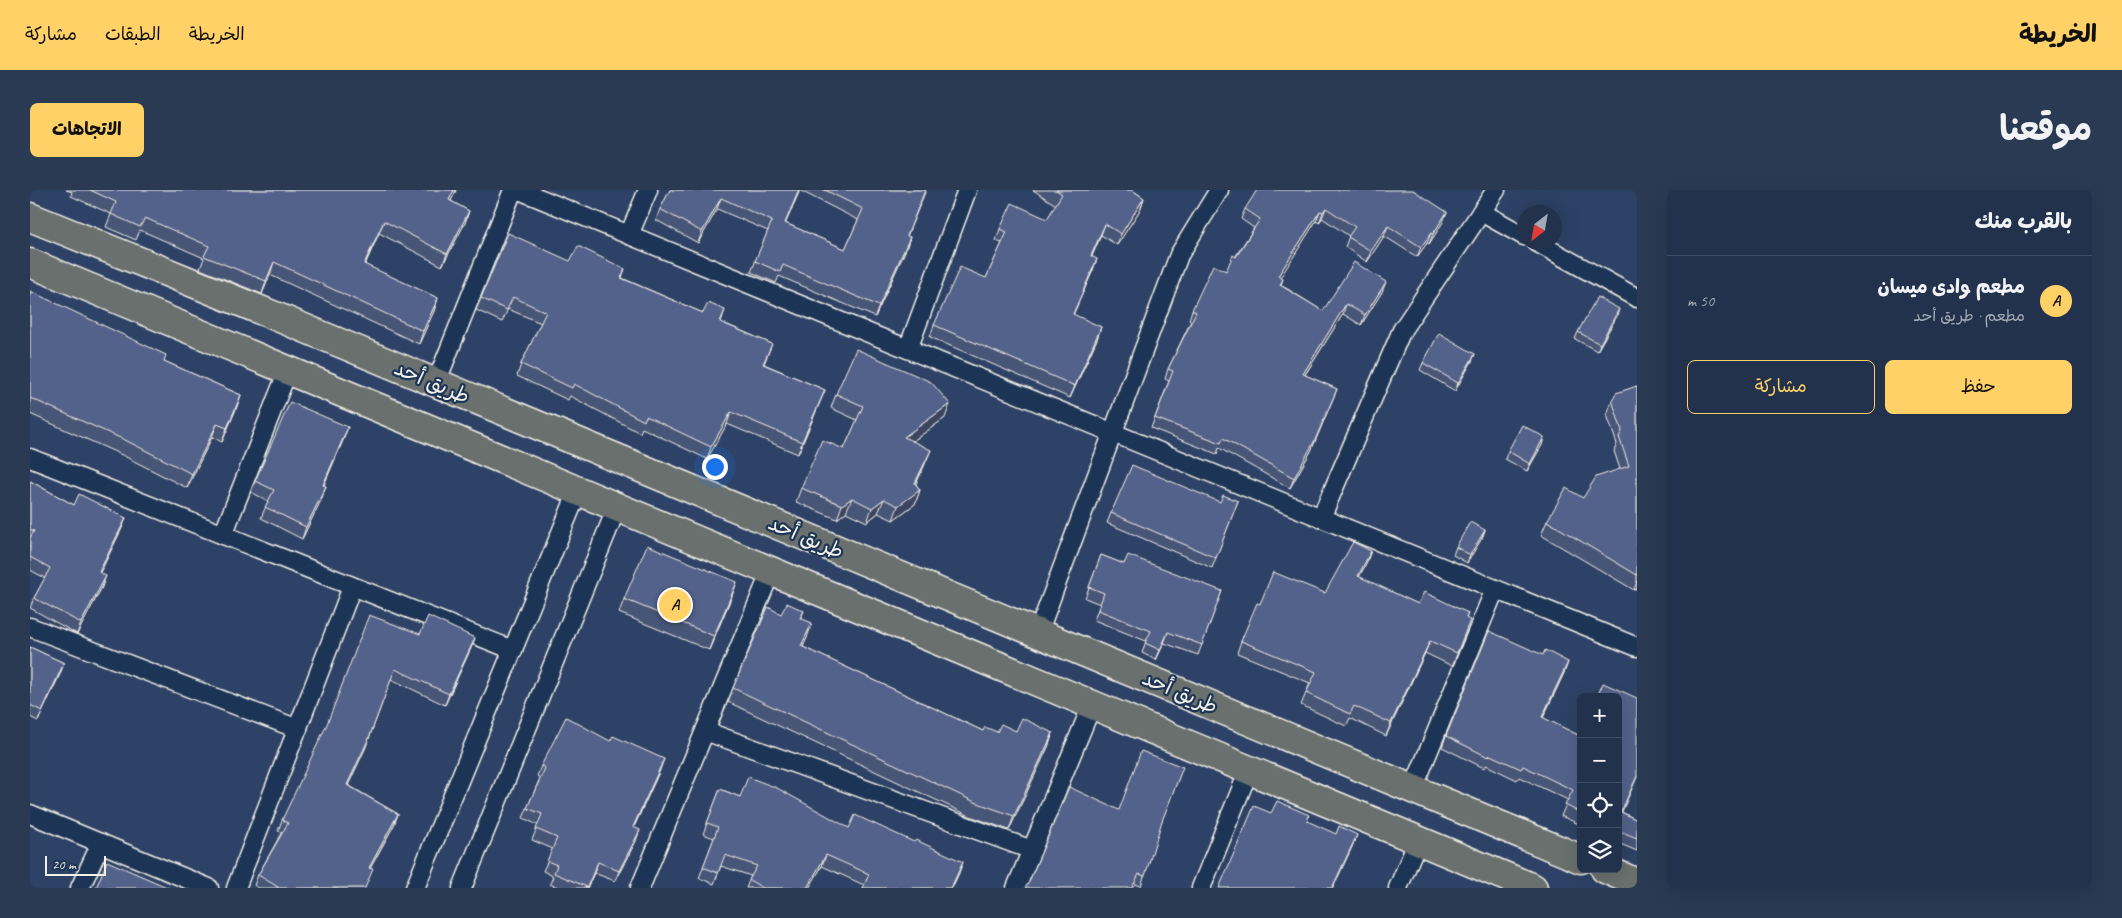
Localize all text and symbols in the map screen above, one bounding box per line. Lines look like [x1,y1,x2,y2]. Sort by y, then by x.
text: الخريطة [2019,19,2097,49]
text: مشاركة [25,23,77,45]
text: الطبقات [105,23,161,45]
text: الخريطة [189,23,245,45]
button: الاتجاهات [30,103,144,157]
text: موقعنا [1999,106,2092,151]
north arrow [1517,205,1562,250]
text: بالقرب منك [1975,208,2072,234]
text: مطعم وادى ميسان [1878,275,2025,299]
text: 50 m [1687,291,1714,311]
text: A [2052,291,2060,311]
text: مطعم · طريق أحد [1913,306,2025,326]
street label: طريق أحد [390,355,474,409]
button: مشاركة [1687,360,1875,414]
button: حفظ [1885,360,2072,414]
your location [702,454,728,480]
street label: طريق أحد [764,510,848,564]
pin: A [659,586,691,624]
street label: طريق أحد [1138,665,1222,719]
map controls [1577,693,1622,873]
button: + [1577,693,1622,738]
button: − [1577,738,1622,783]
button: locate [1577,783,1622,828]
button: layers [1577,828,1622,873]
scale bar [45,853,106,876]
text: 20 m [52,856,76,873]

